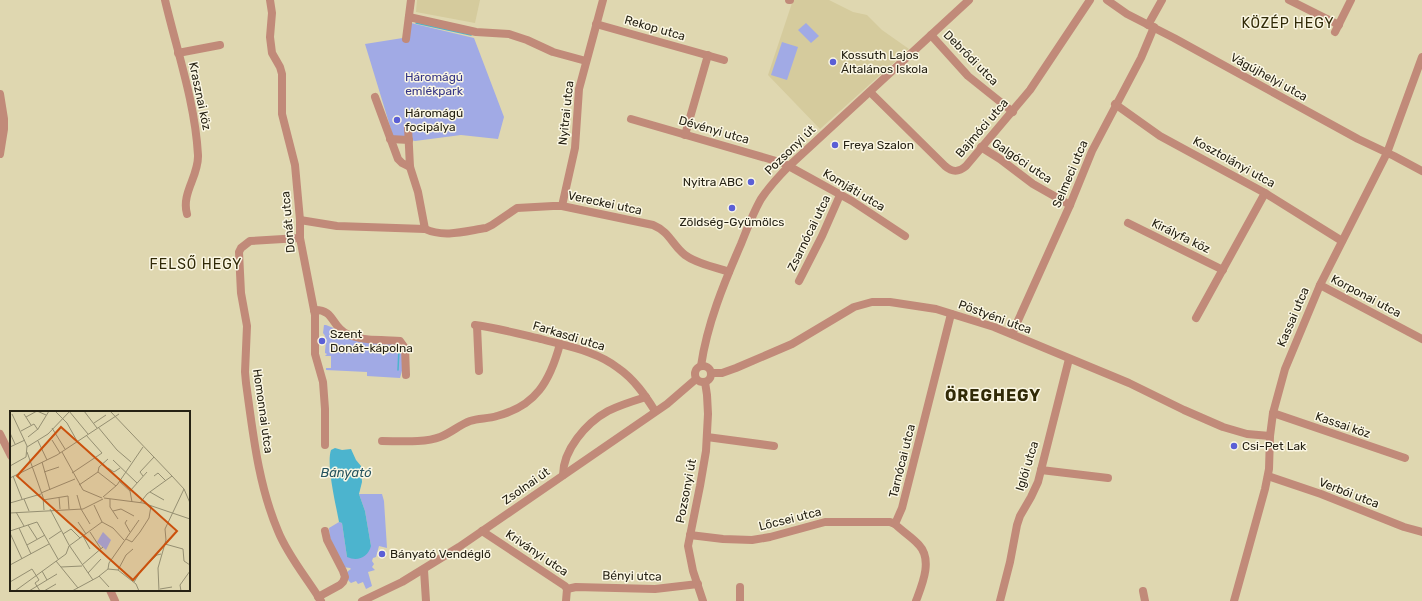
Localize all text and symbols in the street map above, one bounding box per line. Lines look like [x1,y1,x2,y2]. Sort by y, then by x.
street label: Rekop utca [623,13,687,43]
district label: KÖZÉP HEGY [1242,14,1334,32]
street label: Debrődi utca [941,28,1001,88]
place label: Kossuth Lajos Általános Iskola [841,48,928,76]
street label: Vágújhelyi utca [1228,50,1310,104]
marker: Kossuth Lajos Általános Iskola [828,57,838,67]
street label: Krasznai köz [186,61,214,131]
park label: Háromágú emlékpark [405,70,464,98]
street label: Nyitrai utca [556,80,576,146]
street label: Bajmóci utca [953,96,1011,160]
place label: Háromágú focipálya [405,106,463,134]
street label: Dévényi utca [677,113,751,147]
marker: Háromágú focipálya [392,115,402,125]
street label: Pozsonyi út [762,122,818,178]
street label: Kosztolányi utca [1190,134,1278,190]
street label: Galgóci utca [989,136,1055,186]
place label: Freya Szalon [843,138,914,152]
street label: Selmeci utca [1049,138,1091,210]
marker: Freya Szalon [830,140,840,150]
street label: Komjáti utca [821,166,887,214]
place label: Nyitra ABC [683,175,743,189]
marker: Nyitra ABC [746,177,756,187]
street label: Vereckei utca [567,188,643,218]
street label: Donát utca [278,191,298,253]
street label: Zsarnócai utca [785,193,833,273]
marker: Zöldség-Gyümölcs [727,203,737,213]
place label: Zöldség-Gyümölcs [679,215,785,229]
street label: Királyfa köz [1149,216,1213,256]
district label: FELSŐ HEGY [150,255,242,273]
street label: Korponai utca [1329,272,1403,320]
street label: Kassai utca [1274,285,1312,349]
street label: Pöstyéni utca [957,297,1033,337]
street label: Farkasdi utca [531,318,607,354]
place label: Szent Donát-kápolna [330,327,413,355]
marker: Szent Donát-kápolna [317,336,327,346]
street label: Homonnai utca [250,368,276,454]
district label: ÖREGHEGY [945,385,1041,405]
street label: Kassai köz [1314,409,1372,441]
inset map [10,411,190,591]
street label: Tarnócai utca [886,423,918,499]
street label: Iglói utca [1013,439,1041,493]
place label: Csi-Pet Lak [1242,439,1307,453]
marker: Csi-Pet Lak [1229,441,1239,451]
street label: Pozsonyi út [673,457,699,524]
street label: Zsolnai út [500,464,553,507]
water label: Bányató [320,465,372,480]
street label: Verbói utca [1317,475,1381,511]
street label: Lőcsei utca [757,504,823,534]
street label: Kriványi utca [503,527,571,579]
place label: Bányató Vendéglő [390,547,491,561]
marker: Bányató Vendéglő [377,549,387,559]
street label: Bényi utca [602,568,662,584]

